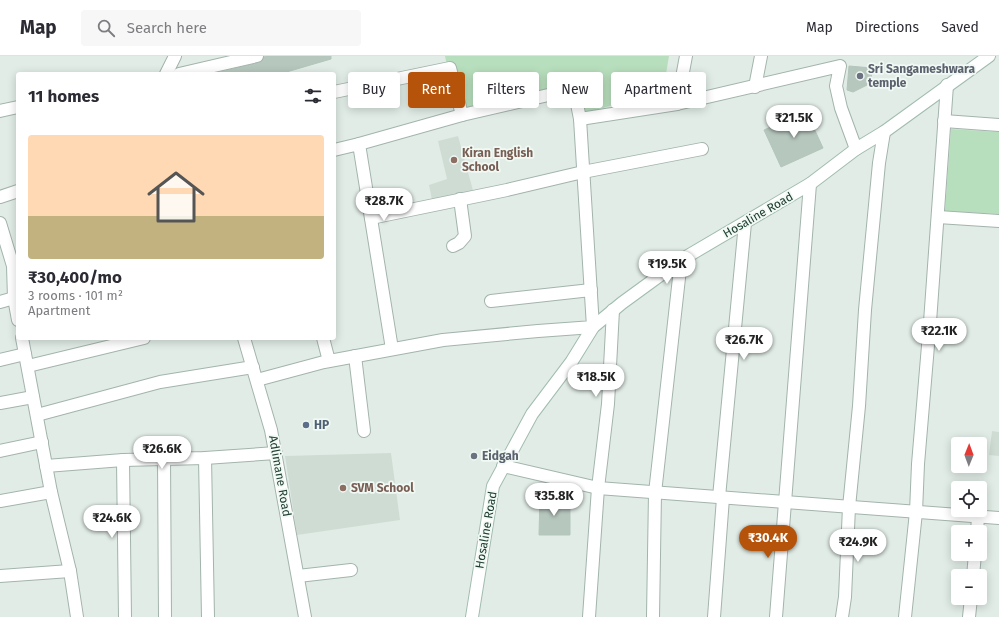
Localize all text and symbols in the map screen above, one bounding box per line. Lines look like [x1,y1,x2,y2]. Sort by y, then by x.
search box [81,10,361,46]
text: Map [20,16,57,39]
icon: search [95,17,117,39]
text: Search here [127,19,207,37]
text: Map [806,19,833,36]
text: Directions [855,19,919,36]
text: Saved [941,19,979,36]
place label: Sri Sangameshwara temple [868,62,975,90]
marker: Sri Sangameshwara temple [855,71,865,81]
chip: Buy [348,72,400,108]
chip: Rent [408,72,465,108]
chip: Filters [473,72,539,108]
chip: New [547,72,603,108]
chip: Apartment [611,72,706,108]
icon: filters [302,85,324,107]
text: 11 homes [28,86,99,107]
pin: ₹21.5K [761,105,827,139]
text: ₹21.5K [775,110,813,125]
place label: Kiran English School [462,146,533,174]
marker: Kiran English School [449,155,459,165]
icon: home [140,161,212,233]
pin: ₹28.7K [351,188,417,222]
street label: Hosaline Road [721,189,795,241]
text: ₹28.7K [365,193,403,208]
pin: ₹19.5K [634,251,700,285]
text: ₹19.5K [648,256,686,271]
text: ₹30,400/mo [28,267,122,288]
text: 3 rooms · 101 m² [28,288,123,303]
text: Apartment [28,303,90,318]
pin: ₹22.1K [906,318,972,352]
text: ₹22.1K [921,323,957,338]
pin: ₹26.7K [711,327,777,361]
text: ₹26.7K [725,332,763,347]
pin: ₹18.5K [563,364,629,398]
text: ₹18.5K [576,369,616,384]
place label: HP [314,418,329,432]
marker: HP [301,420,311,430]
street label: Adlimane Road [266,434,294,518]
pin: ₹26.6K [129,436,195,470]
north arrow [951,437,987,473]
map controls [951,437,987,605]
text: ₹26.6K [142,441,182,456]
place label: Eidgah [482,449,519,463]
marker: Eidgah [469,451,479,461]
place label: SVM School [351,481,414,495]
button: locate [951,481,987,517]
marker: SVM School [338,483,348,493]
pin: ₹35.8K [521,483,587,517]
text: ₹35.8K [534,488,574,503]
street label: Hosaline Road [472,490,500,570]
pin: ₹24.6K [79,505,145,539]
text: ₹24.6K [92,510,132,525]
pin: ₹30.4K [735,525,801,559]
button: + [951,525,987,561]
pin: ₹24.9K [825,529,891,563]
text: ₹30.4K [748,530,788,545]
text: ₹24.9K [838,534,878,549]
button: − [951,569,987,605]

